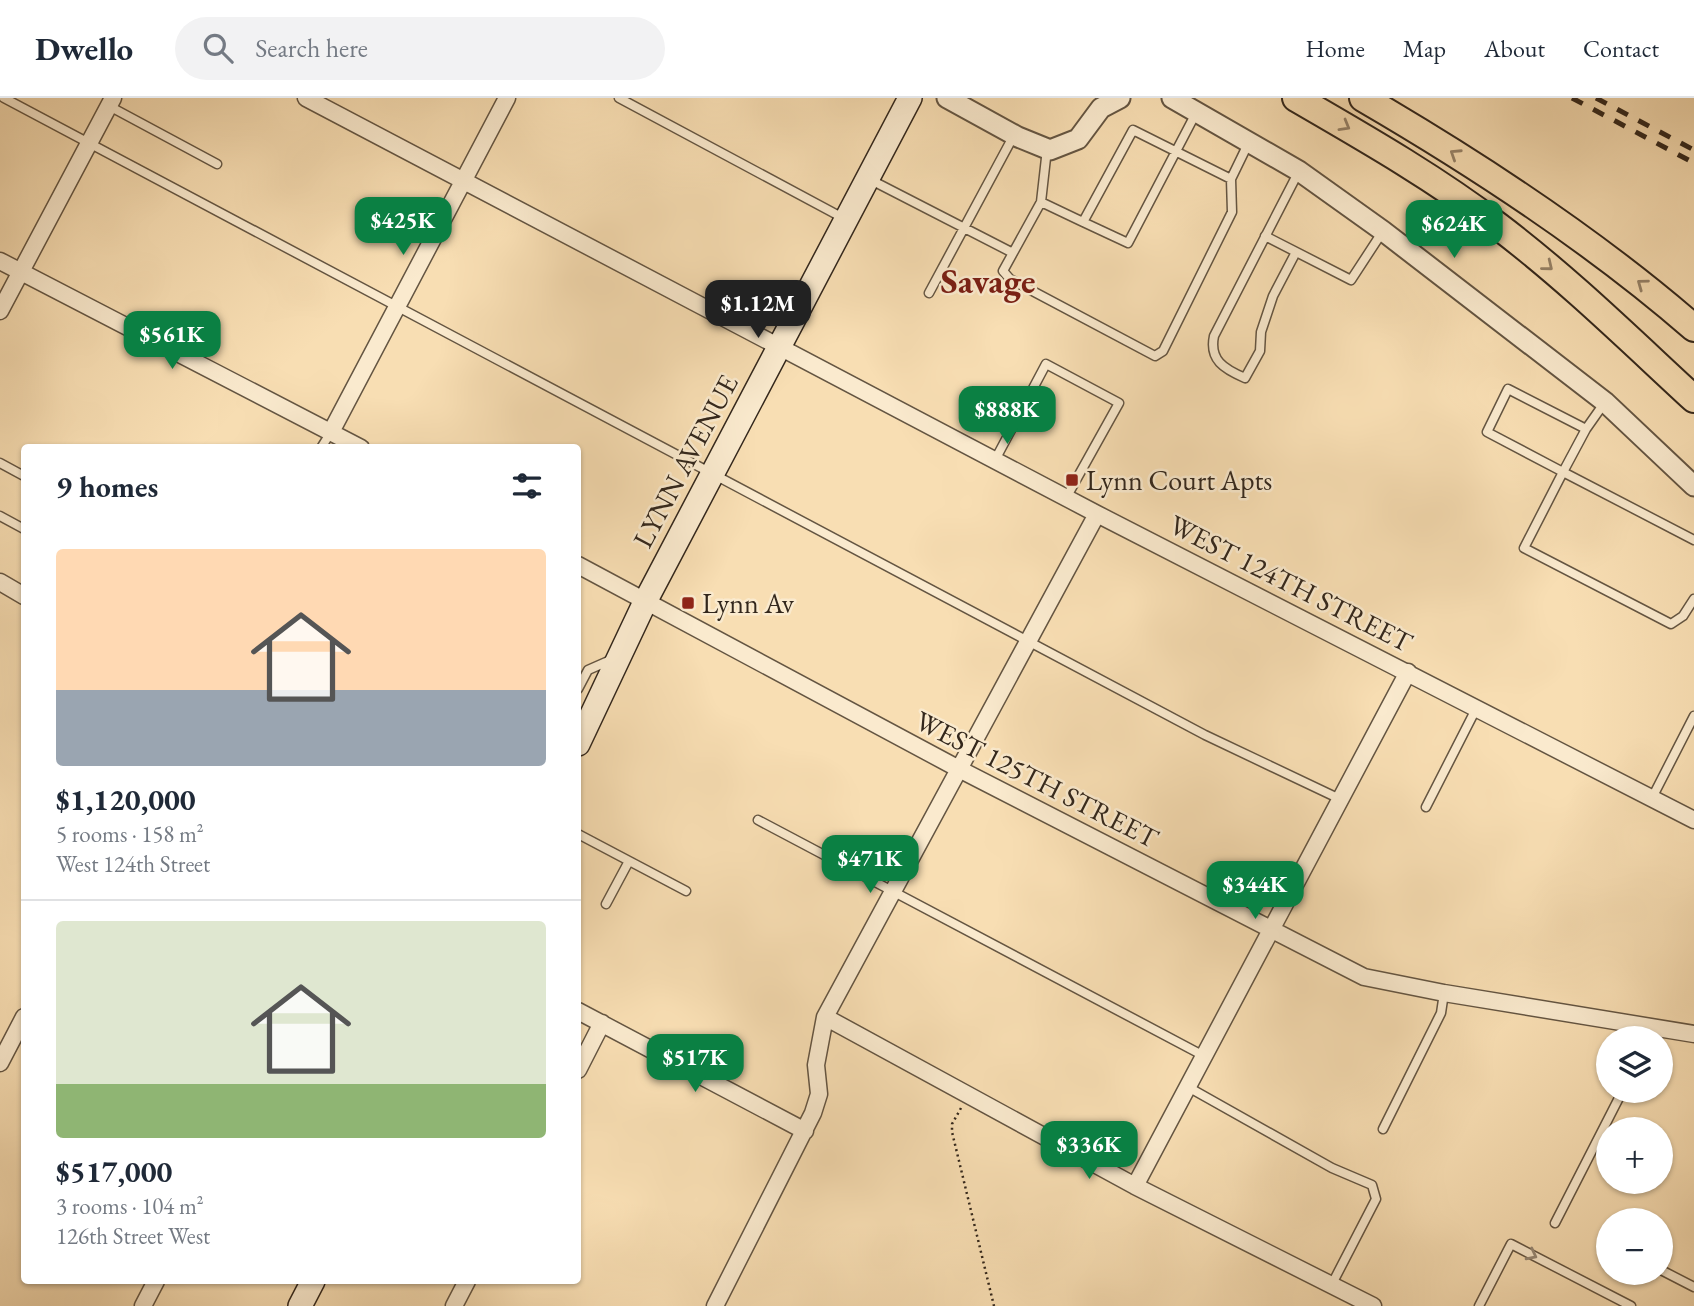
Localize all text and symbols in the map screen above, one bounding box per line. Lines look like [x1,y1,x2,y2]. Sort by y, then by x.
search box [175,17,665,80]
text: Dwello [35,27,133,70]
icon: search [199,29,237,67]
text: Search here [255,31,368,65]
text: Home [1305,33,1365,64]
text: Map [1403,33,1446,64]
text: About [1484,33,1545,64]
text: Contact [1583,33,1659,64]
one-way arrow [1337,118,1350,131]
one-way arrow [1449,150,1462,163]
pin: $425K [354,198,452,257]
pin: $624K [1405,200,1503,260]
text: $425K [371,205,435,235]
text: $624K [1422,208,1486,238]
district label: Savage [940,258,1036,303]
one-way arrow [1541,258,1553,271]
pin: $1.12M [701,280,815,340]
one-way arrow [1637,280,1649,292]
text: $1.12M [721,288,795,318]
pin: $561K [123,312,221,371]
text: $561K [140,319,204,349]
street label: LYNN AVENUE [624,368,746,554]
pin: $888K [958,386,1056,446]
text: $888K [975,394,1039,424]
place label: Lynn Court Apts [1086,462,1272,498]
text: 9 homes [56,467,158,506]
icon: filters [508,467,546,505]
marker: Lynn Court Apts [1064,472,1080,488]
street label: WEST 124TH STREET [1163,506,1419,660]
place label: Lynn Av [702,585,795,621]
icon: home [238,594,364,720]
marker: Lynn Av [680,595,696,611]
street label: WEST 125TH STREET [909,702,1165,856]
text: $1,120,000 [56,780,196,819]
text: 5 rooms · 158 m² [56,819,204,849]
pin: $471K [821,836,919,895]
text: $471K [838,843,902,873]
text: West 124th Street [56,849,210,879]
pin: $344K [1206,862,1304,921]
text: $344K [1223,869,1287,899]
icon: home [238,966,364,1092]
map controls [1596,1026,1673,1285]
button: layers [1596,1026,1673,1103]
pin: $517K [646,1034,744,1094]
text: $517K [663,1042,727,1072]
button: + [1596,1117,1673,1194]
pin: $336K [1040,1122,1138,1181]
text: $336K [1057,1129,1121,1159]
text: $517,000 [56,1152,172,1191]
text: 3 rooms · 104 m² [56,1191,204,1221]
button: − [1596,1208,1673,1285]
text: 126th Street West [56,1221,210,1251]
one-way arrow [1525,1246,1537,1260]

